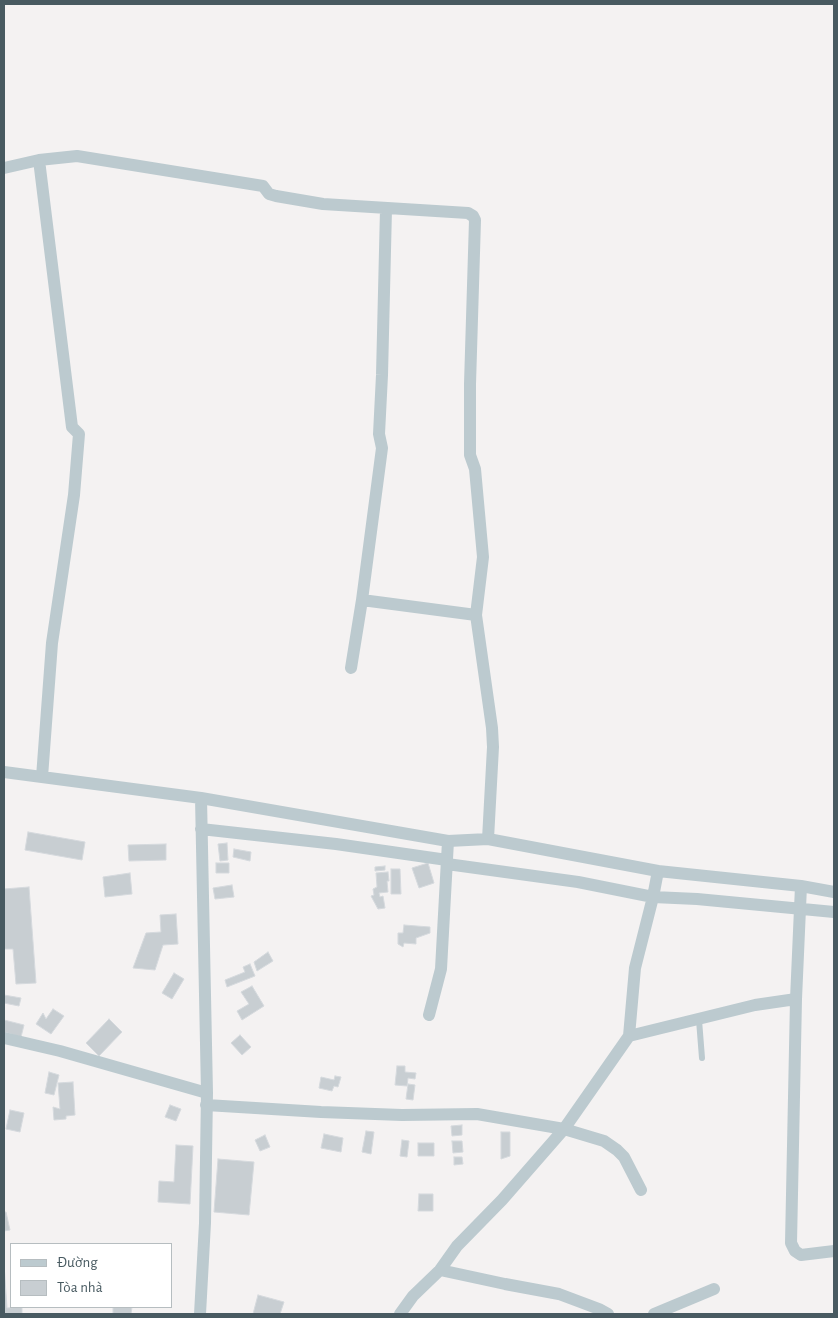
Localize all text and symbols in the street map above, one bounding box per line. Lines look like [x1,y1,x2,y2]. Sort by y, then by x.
legend [10,1243,172,1308]
text: Đường [57,1255,97,1270]
text: Tòa nhà [57,1280,103,1295]

